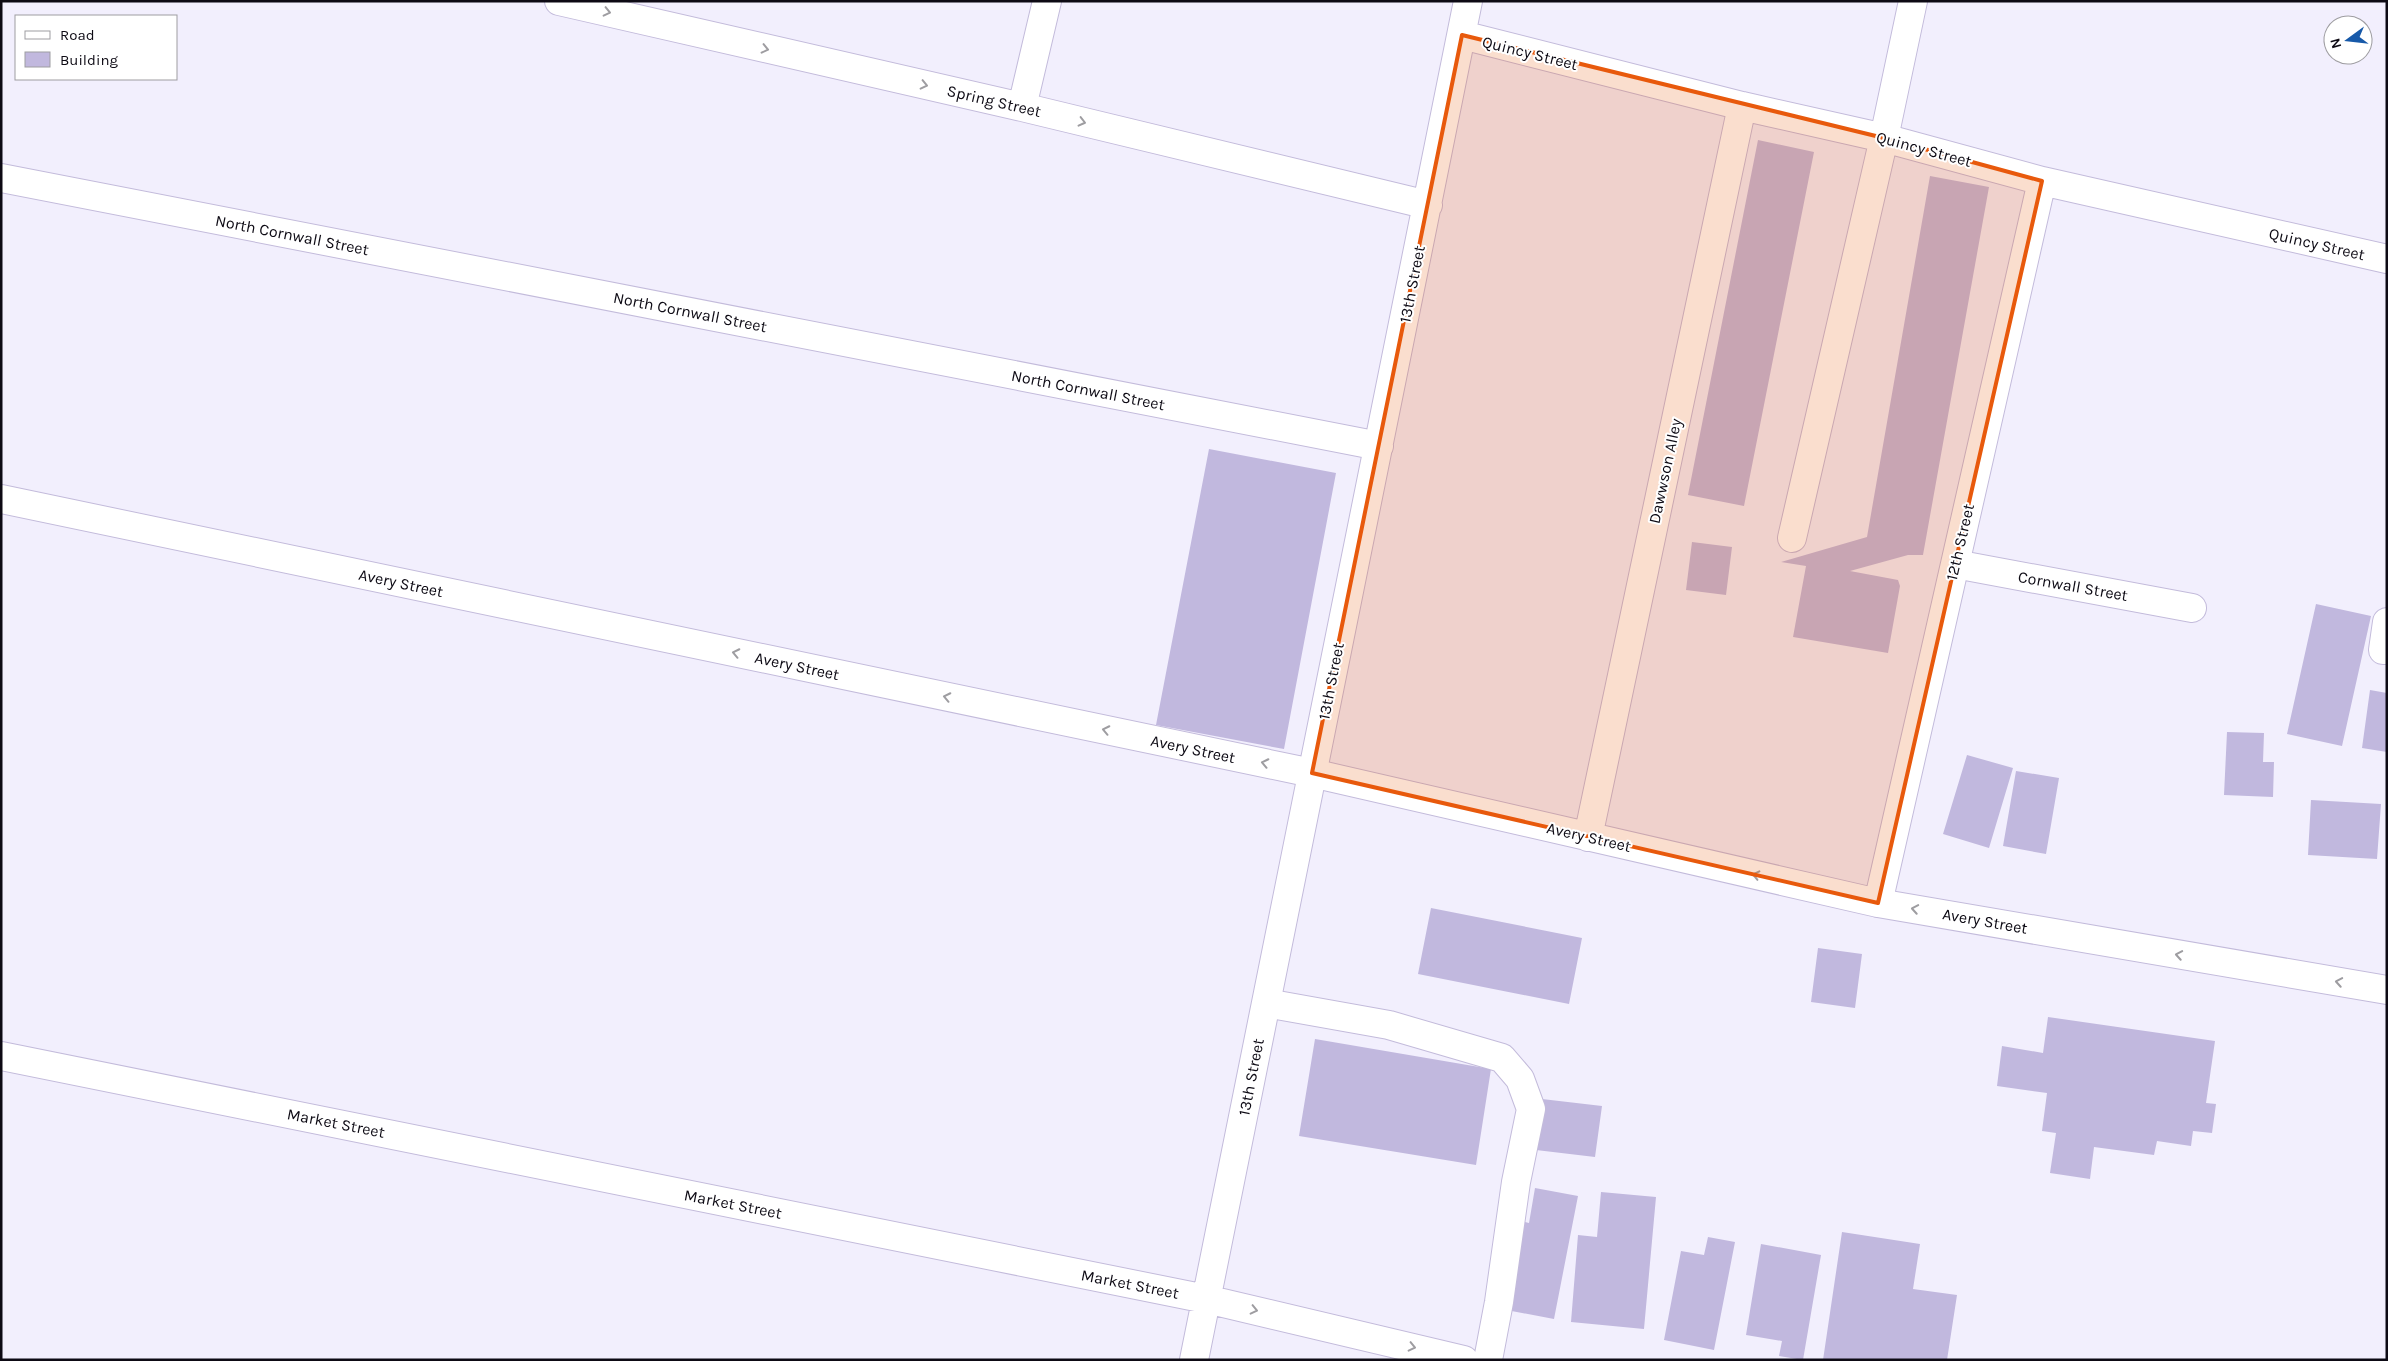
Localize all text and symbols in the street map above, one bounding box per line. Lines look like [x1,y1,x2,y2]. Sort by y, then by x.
one-way arrow [602,6,611,17]
legend [15,15,178,80]
north arrow [2323,15,2373,65]
text: Road [60,26,95,44]
street label: Quincy Street [1480,32,1580,74]
text: N [2326,36,2345,50]
one-way arrow [761,43,770,54]
text: Building [60,51,118,69]
one-way arrow [919,79,928,90]
street label: Spring Street [945,81,1043,121]
one-way arrow [1077,116,1086,127]
street label: Quincy Street [1874,127,1974,171]
street label: North Cornwall Street [214,211,370,259]
street label: Quincy Street [2267,224,2367,264]
street label: 13th Street [1395,244,1429,324]
street label: North Cornwall Street [612,288,768,336]
street label: North Cornwall Street [1010,366,1166,414]
street label: Dawwson Alley [1645,416,1686,525]
street label: 12th Street [1942,502,1978,582]
street label: Avery Street [357,565,445,601]
street label: Cornwall Street [2017,567,2129,605]
street label: 13th Street [1314,641,1348,721]
one-way arrow [732,648,741,659]
street label: Avery Street [753,648,841,684]
one-way arrow [942,692,951,703]
one-way arrow [1101,725,1110,736]
street label: Avery Street [1149,731,1237,767]
one-way arrow [1260,759,1269,769]
street label: Avery Street [1545,818,1633,856]
one-way arrow [1752,870,1761,881]
street label: Avery Street [1941,904,2029,938]
one-way arrow [1910,905,1919,915]
one-way arrow [2174,950,2183,960]
one-way arrow [2334,977,2343,987]
street label: 13th Street [1234,1037,1268,1117]
street label: Market Street [286,1104,386,1142]
street label: Market Street [683,1185,783,1223]
street label: Market Street [1080,1265,1180,1303]
one-way arrow [1249,1304,1258,1315]
one-way arrow [1407,1341,1416,1352]

